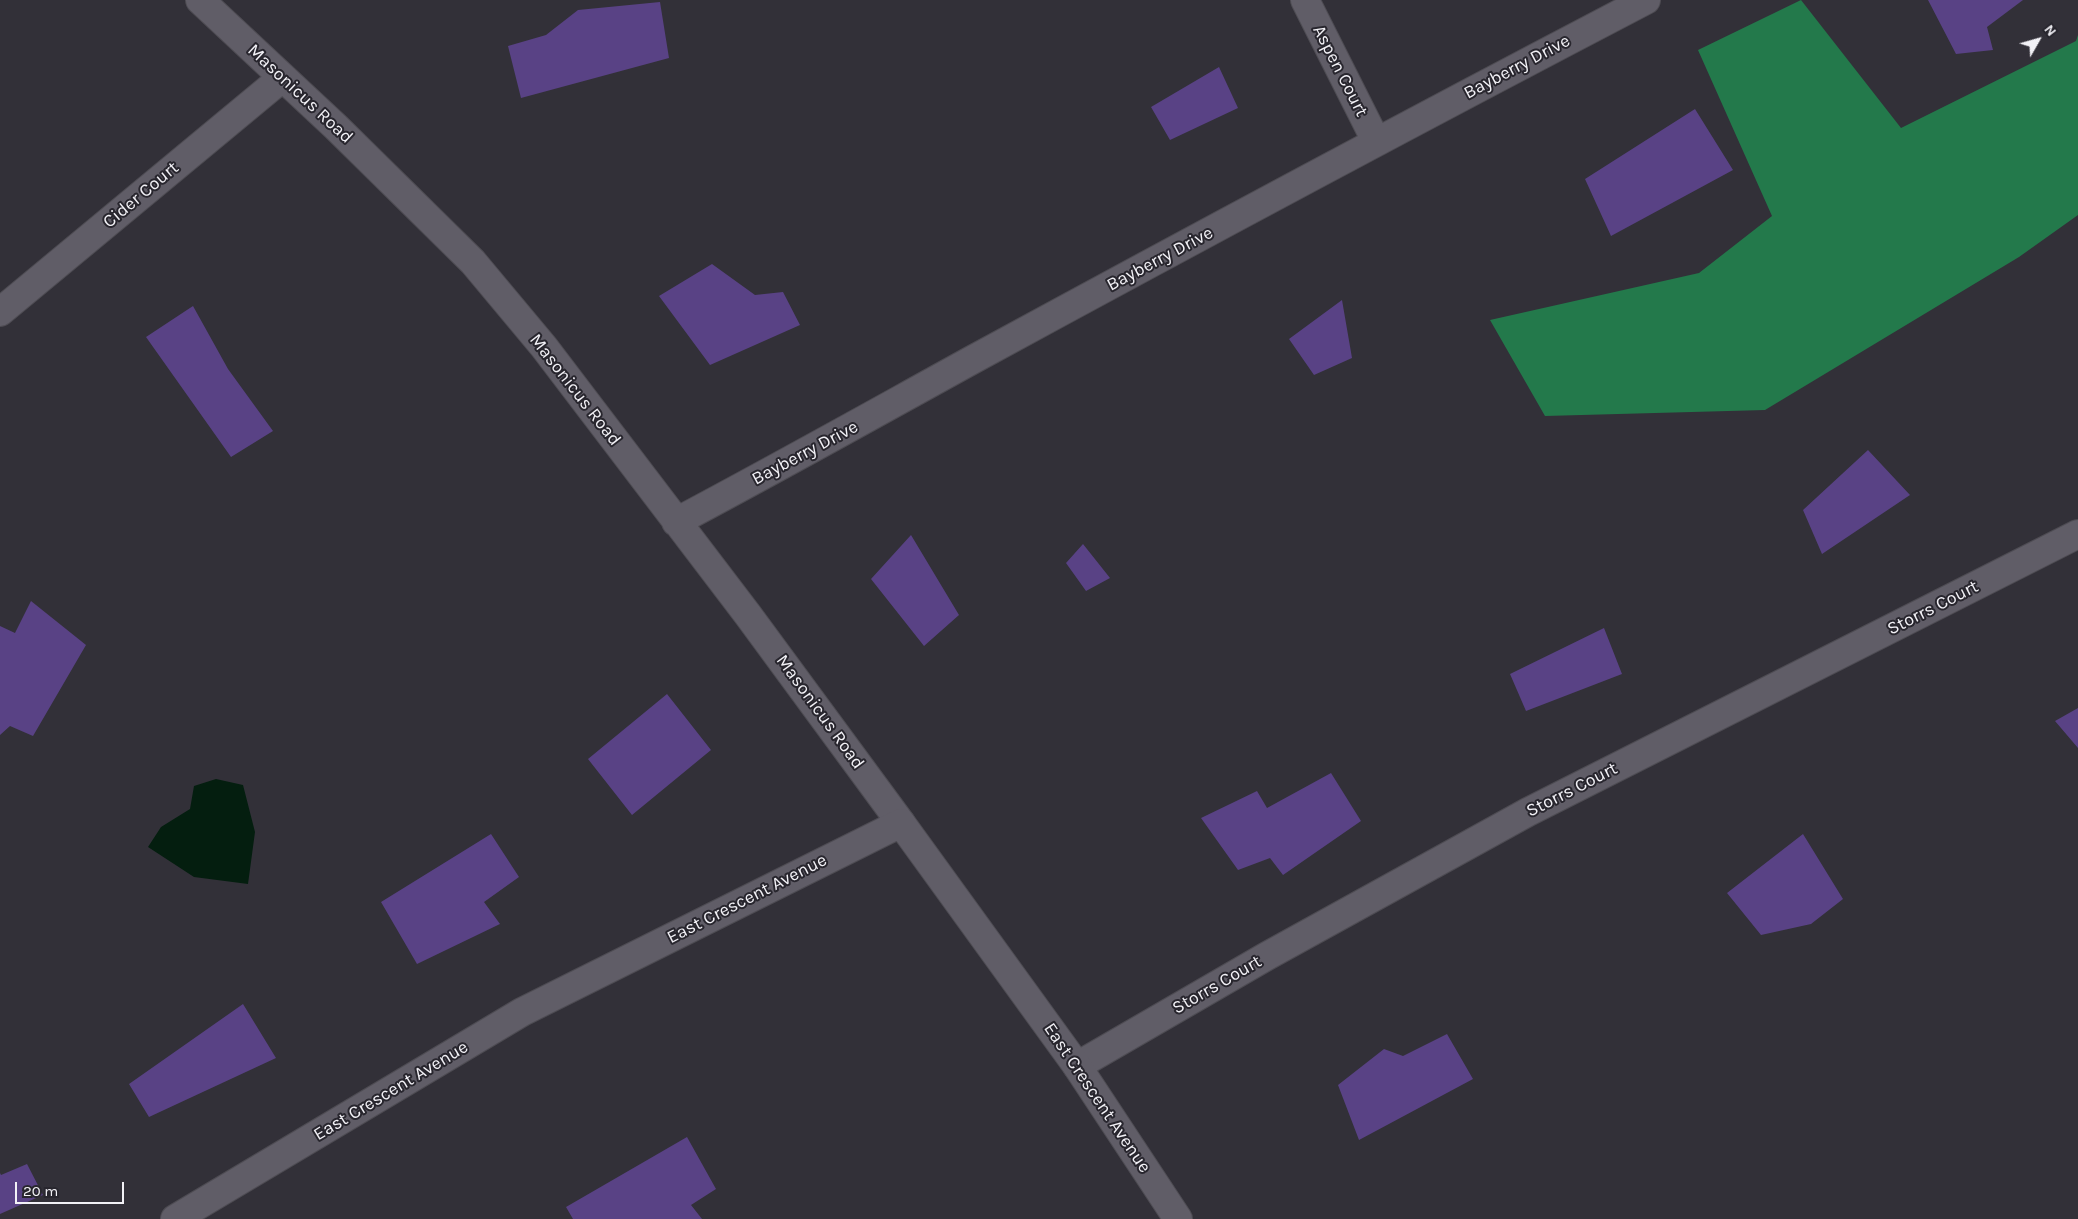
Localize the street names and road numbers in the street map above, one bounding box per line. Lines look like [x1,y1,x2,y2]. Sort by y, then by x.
street label: Aspen Court [1308,22,1372,120]
street label: Bayberry Drive [1460,30,1574,104]
street label: Masonicus Road [243,40,357,148]
street label: Cider Court [99,157,183,233]
street label: Bayberry Drive [1103,222,1217,296]
street label: Masonicus Road [525,330,625,450]
street label: Bayberry Drive [748,416,862,490]
street label: Storrs Court [1884,576,1982,640]
street label: Masonicus Road [771,651,869,773]
street label: Storrs Court [1523,758,1621,822]
street label: East Crescent Avenue [663,849,831,949]
street label: Storrs Court [1169,951,1265,1019]
street label: East Crescent Avenue [1039,1019,1155,1177]
street label: East Crescent Avenue [310,1036,472,1146]

